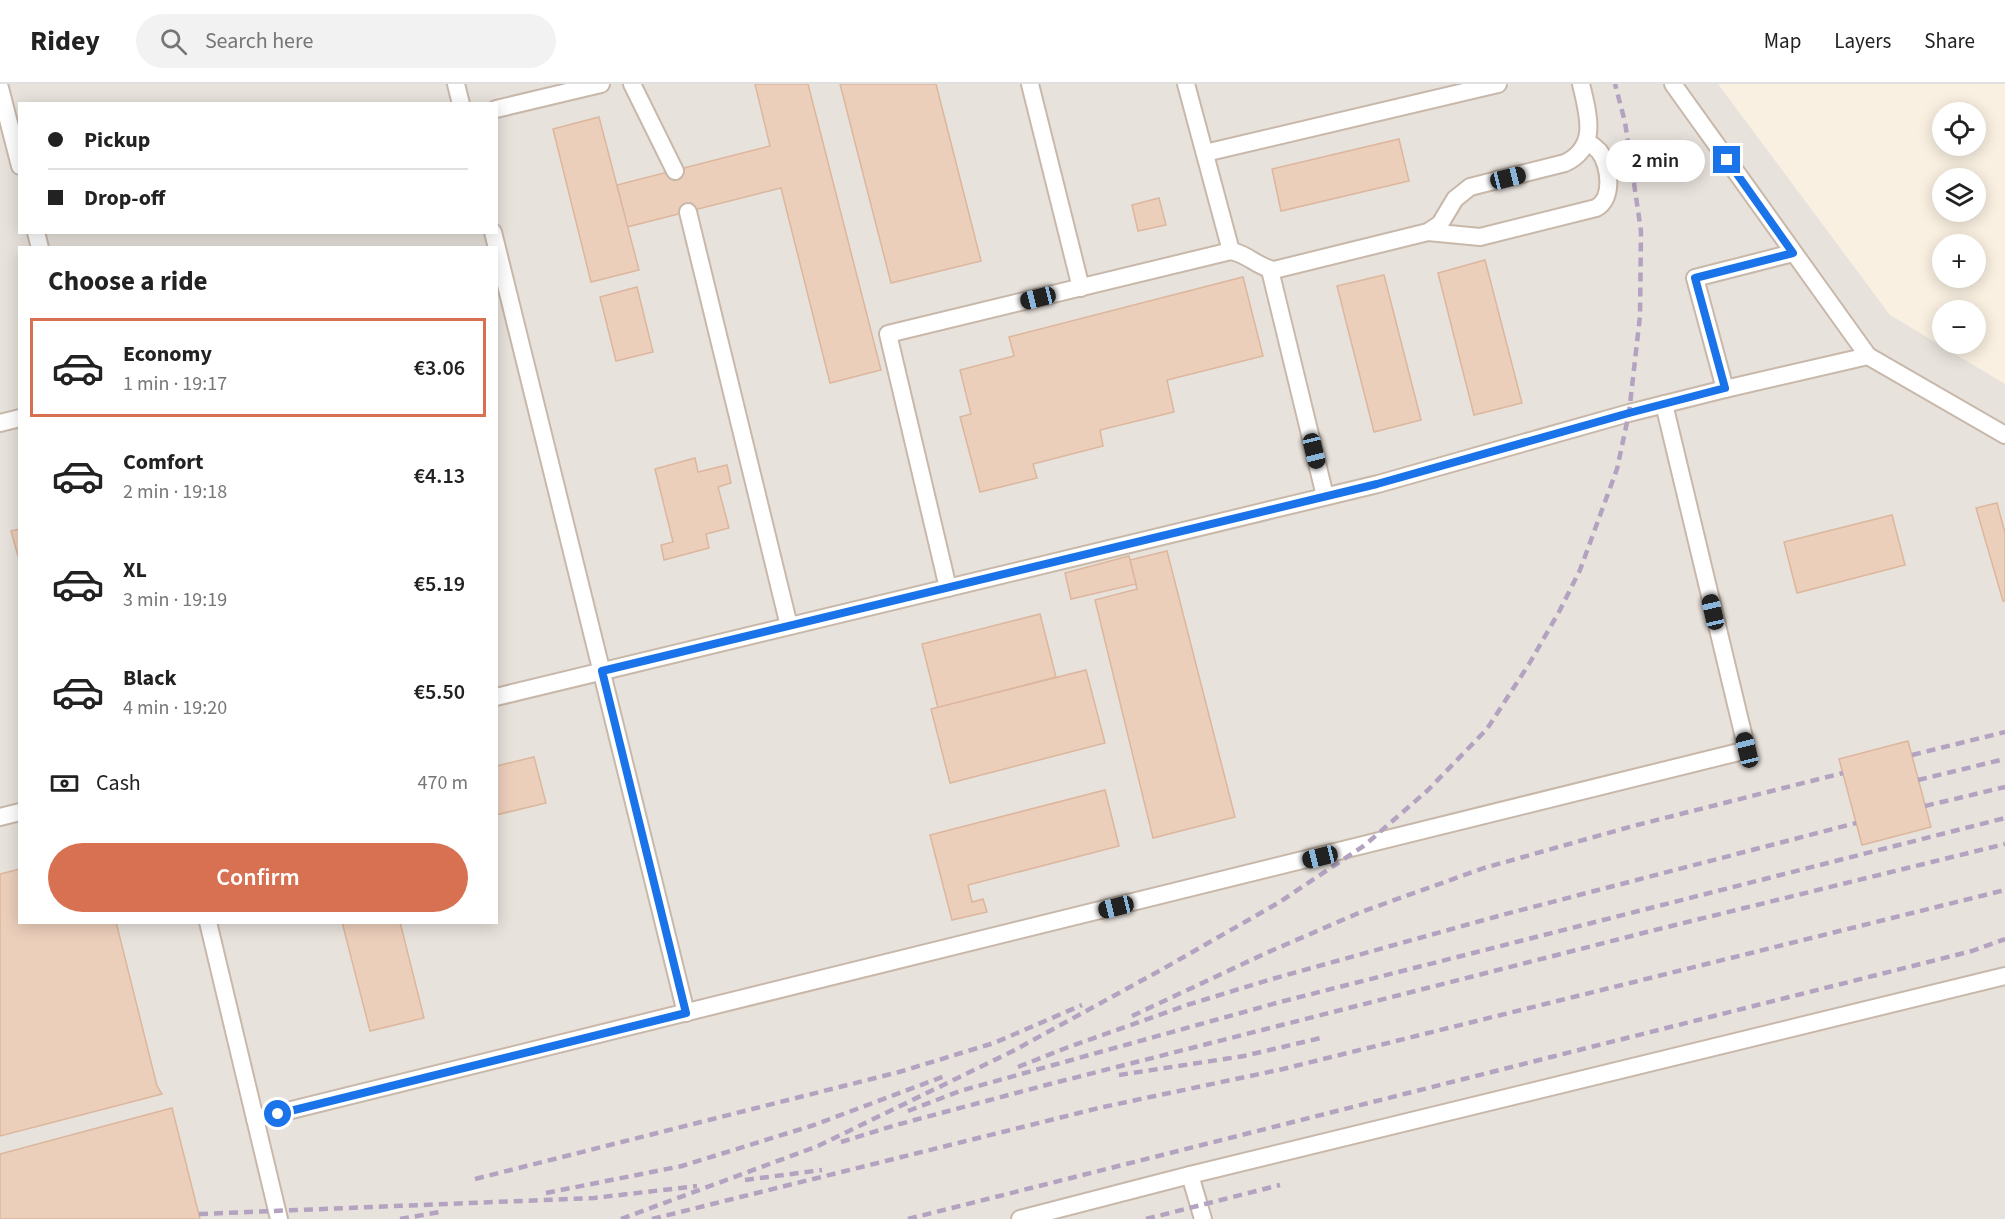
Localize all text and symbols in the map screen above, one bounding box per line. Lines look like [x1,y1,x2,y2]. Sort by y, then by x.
search box [136,14,556,68]
text: Ridey [30,21,100,61]
icon: search [157,25,190,58]
text: Search here [205,25,313,57]
text: Map [1764,26,1801,56]
text: Layers [1834,26,1891,56]
text: Share [1924,26,1975,56]
map controls [1932,102,1986,354]
button: locate [1932,102,1986,156]
text: Pickup [84,124,150,156]
callout: 2 min [1607,139,1706,181]
route end [1713,146,1740,173]
text: 2 min [1632,147,1679,175]
car [1488,165,1528,191]
button: layers [1932,168,1986,222]
text: Drop-off [84,182,165,214]
button: + [1932,234,1986,288]
text: Choose a ride [48,262,208,301]
car [1018,285,1058,311]
button: − [1932,300,1986,354]
text: Economy [123,338,212,370]
icon: car [51,341,105,395]
text: €3.06 [414,352,465,384]
text: 1 min · 19:17 [123,370,227,398]
car [1301,431,1327,471]
text: Comfort [123,446,204,478]
icon: car [51,449,105,503]
text: €4.13 [414,460,465,492]
text: 2 min · 19:18 [123,478,227,506]
text: XL [123,554,147,586]
icon: car [51,557,105,611]
text: €5.19 [414,568,465,600]
text: 3 min · 19:19 [123,586,227,614]
car [1700,592,1726,632]
text: Black [123,662,177,694]
icon: car [51,665,105,719]
text: €5.50 [414,676,465,708]
text: 4 min · 19:20 [123,694,227,722]
car [1734,730,1760,770]
icon: cash [48,767,81,800]
text: Cash [96,767,141,799]
text: 470 m [418,769,468,797]
button: Confirm [48,843,468,912]
car [1300,844,1340,870]
car [1096,894,1136,920]
route start [264,1100,291,1127]

